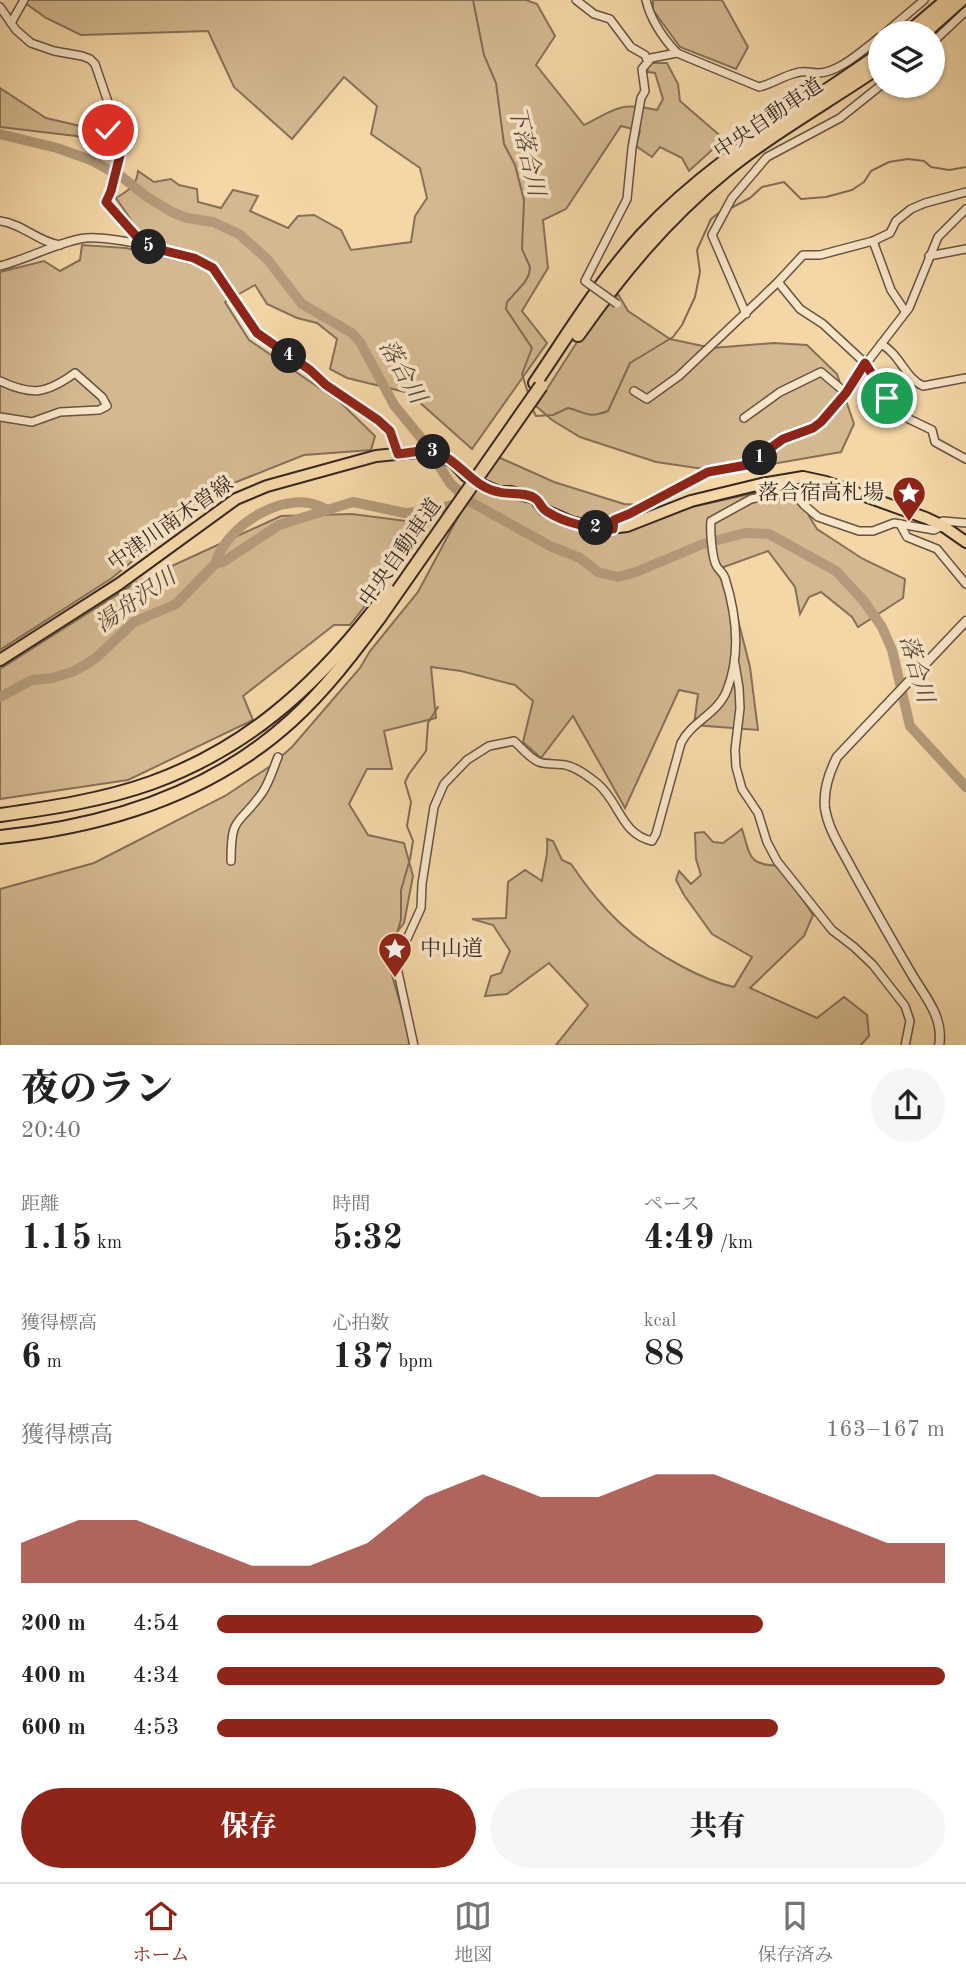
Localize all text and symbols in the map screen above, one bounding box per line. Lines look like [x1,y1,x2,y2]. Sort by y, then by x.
map controls [868,21,945,98]
button: layers [868,21,945,98]
street label: 中央自動車道 [710,73,827,163]
pin [78,100,138,160]
water label: 下落合川 [504,103,550,201]
icon: check [89,111,127,149]
pin: 5 [132,230,166,264]
text: 5 [143,237,154,256]
water label: 落合川 [375,335,432,410]
pin: 4 [272,338,306,374]
text: 4 [283,346,294,365]
pin [857,368,917,428]
icon: arrive [868,379,906,417]
pin: 3 [416,434,450,470]
pin: 1 [742,440,778,476]
text: 3 [427,442,438,461]
text: 1 [754,448,765,467]
street label: 中津川南木曽線 [104,472,237,575]
place icon: 落合宿高札場 [890,474,928,523]
place label: 落合宿高札場 [758,481,884,504]
street label: 中央自動車道 [355,494,446,611]
pin: 2 [578,510,614,546]
text: 2 [590,518,601,537]
water label: 湯舟沢川 [91,562,183,637]
water label: 落合川 [895,632,939,708]
place icon: 中山道 [376,930,414,979]
place label: 中山道 [420,937,483,960]
button: share [871,1068,945,1142]
text: 夜のラン [21,1072,173,1110]
text: 20:40 [21,1119,81,1142]
text: 距離 [21,1196,59,1215]
text: 時間 [332,1196,370,1215]
text: ペース [644,1196,700,1215]
text: 1.15 [21,1221,92,1256]
text: 5:32 [332,1221,403,1256]
text: 4:49 [644,1221,714,1256]
text: km [92,1234,122,1253]
text: /km [714,1234,753,1253]
text: kcal [644,1312,676,1331]
text: 獲得標高 [21,1315,97,1334]
text: 心拍数 [332,1315,389,1334]
text: 88 [644,1337,684,1372]
text: 6 [21,1340,41,1375]
text: 137 [332,1340,393,1375]
text: m [41,1353,62,1372]
text: bpm [393,1353,433,1372]
text: 163–167 m [826,1418,945,1441]
text: 獲得標高 [21,1424,113,1447]
text: 200 m [21,1612,86,1635]
text: 4:54 [133,1612,179,1635]
text: 400 m [21,1664,86,1687]
text: 4:34 [133,1664,179,1687]
text: 600 m [21,1716,86,1739]
text: 4:53 [133,1716,179,1739]
button: 保存 [21,1788,476,1868]
button: 共有 [490,1788,945,1868]
tab: ホーム [132,1897,190,1968]
tab: 地図 [454,1897,493,1968]
tab: 保存済み [757,1897,834,1968]

